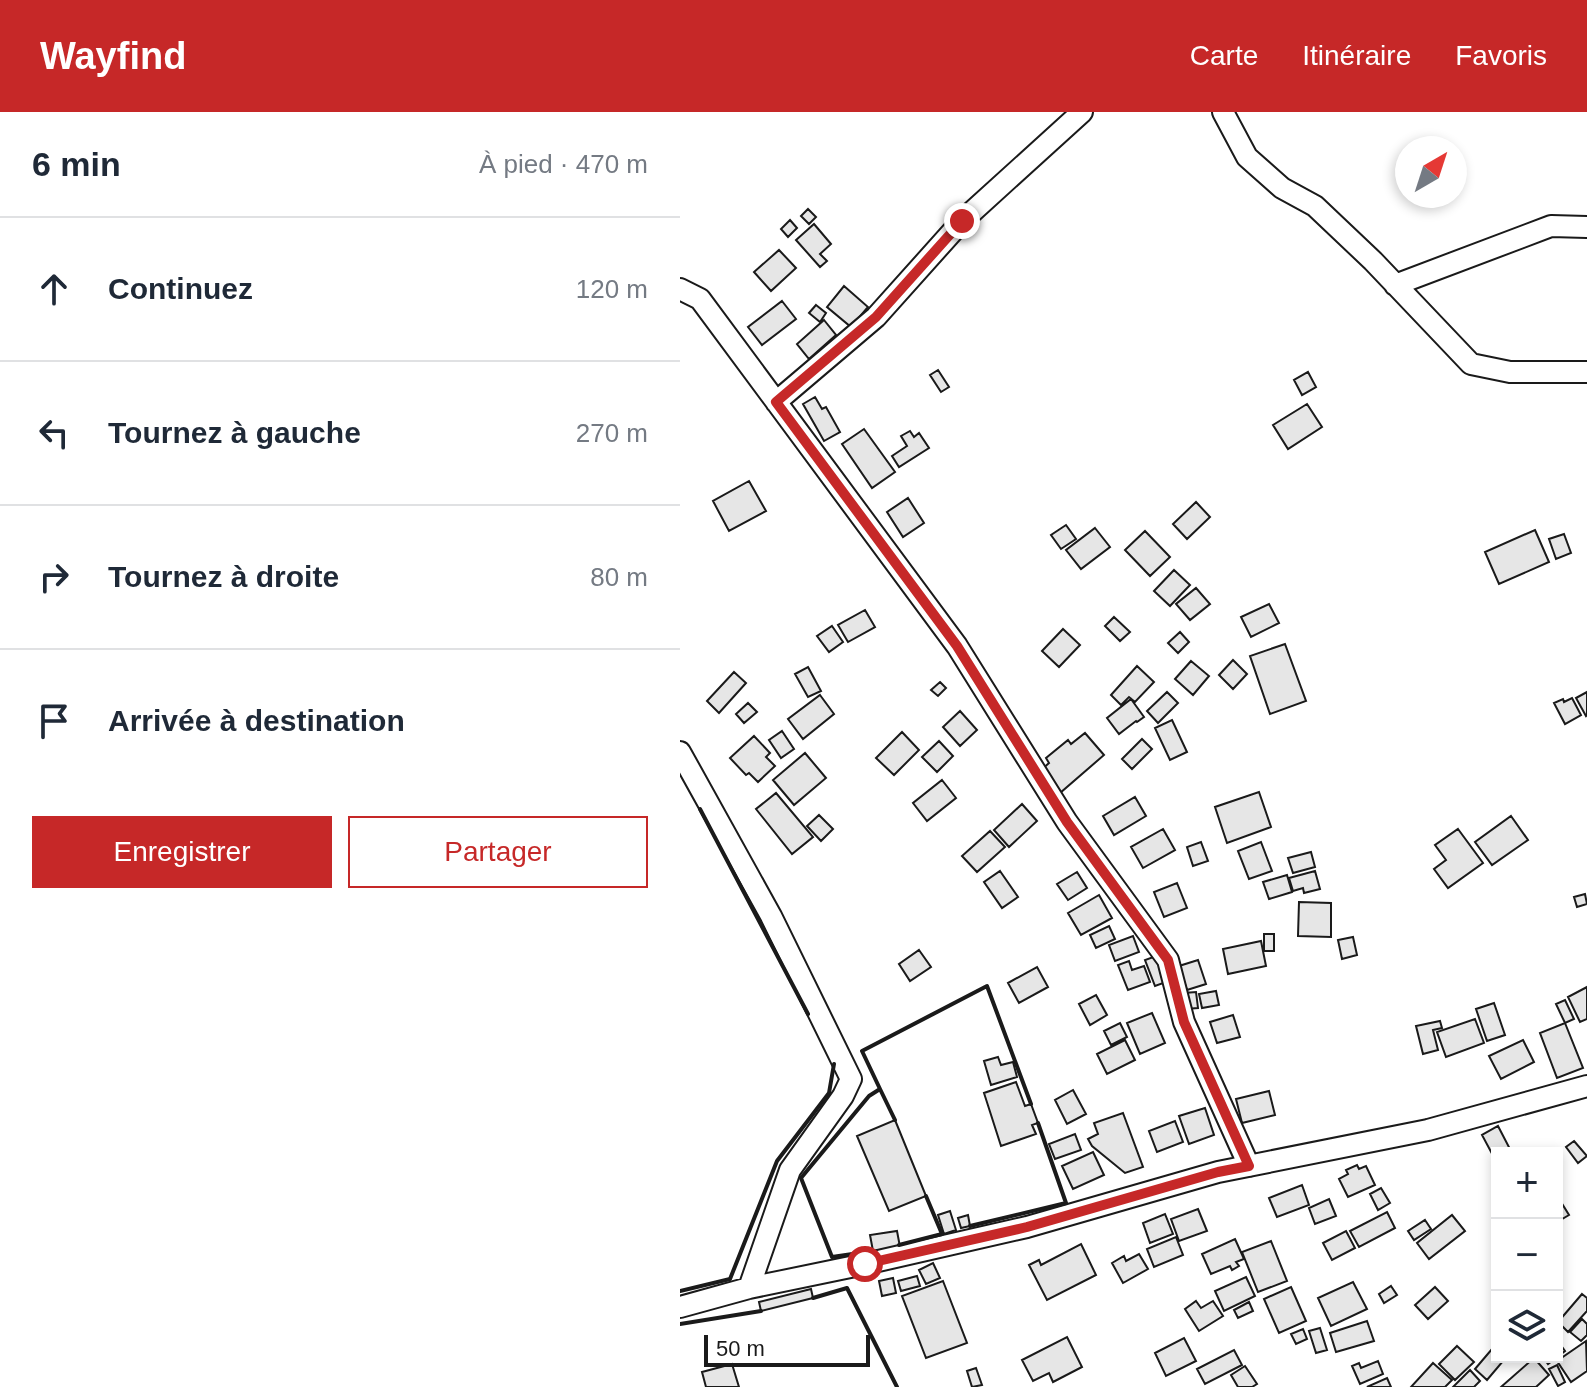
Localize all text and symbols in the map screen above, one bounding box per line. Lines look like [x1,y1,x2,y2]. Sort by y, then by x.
text: Wayfind [40,35,186,77]
text: Carte [1190,40,1258,71]
text: Itinéraire [1302,40,1411,71]
text: Favoris [1455,40,1547,71]
north arrow [1395,136,1467,208]
text: 6 min [32,145,121,183]
text: À pied · 470 m [479,149,648,179]
route end [944,203,980,239]
icon: ahead [32,267,76,311]
text: Continuez [108,272,253,305]
text: 120 m [576,274,648,304]
icon: left [32,411,76,455]
text: Tournez à gauche [108,416,361,449]
text: 270 m [576,418,648,448]
icon: right [32,555,76,599]
text: Tournez à droite [108,560,339,593]
text: 80 m [590,562,648,592]
icon: arrive [32,699,76,743]
text: Arrivée à destination [108,704,405,737]
button: Enregistrer [32,816,332,888]
button: Partager [348,816,648,888]
map controls [1491,1147,1563,1363]
button: + [1491,1147,1563,1219]
button: − [1491,1219,1563,1291]
route start [847,1246,883,1282]
button: layers [1491,1291,1563,1363]
scale bar [704,1331,870,1367]
text: 50 m [716,1336,765,1361]

